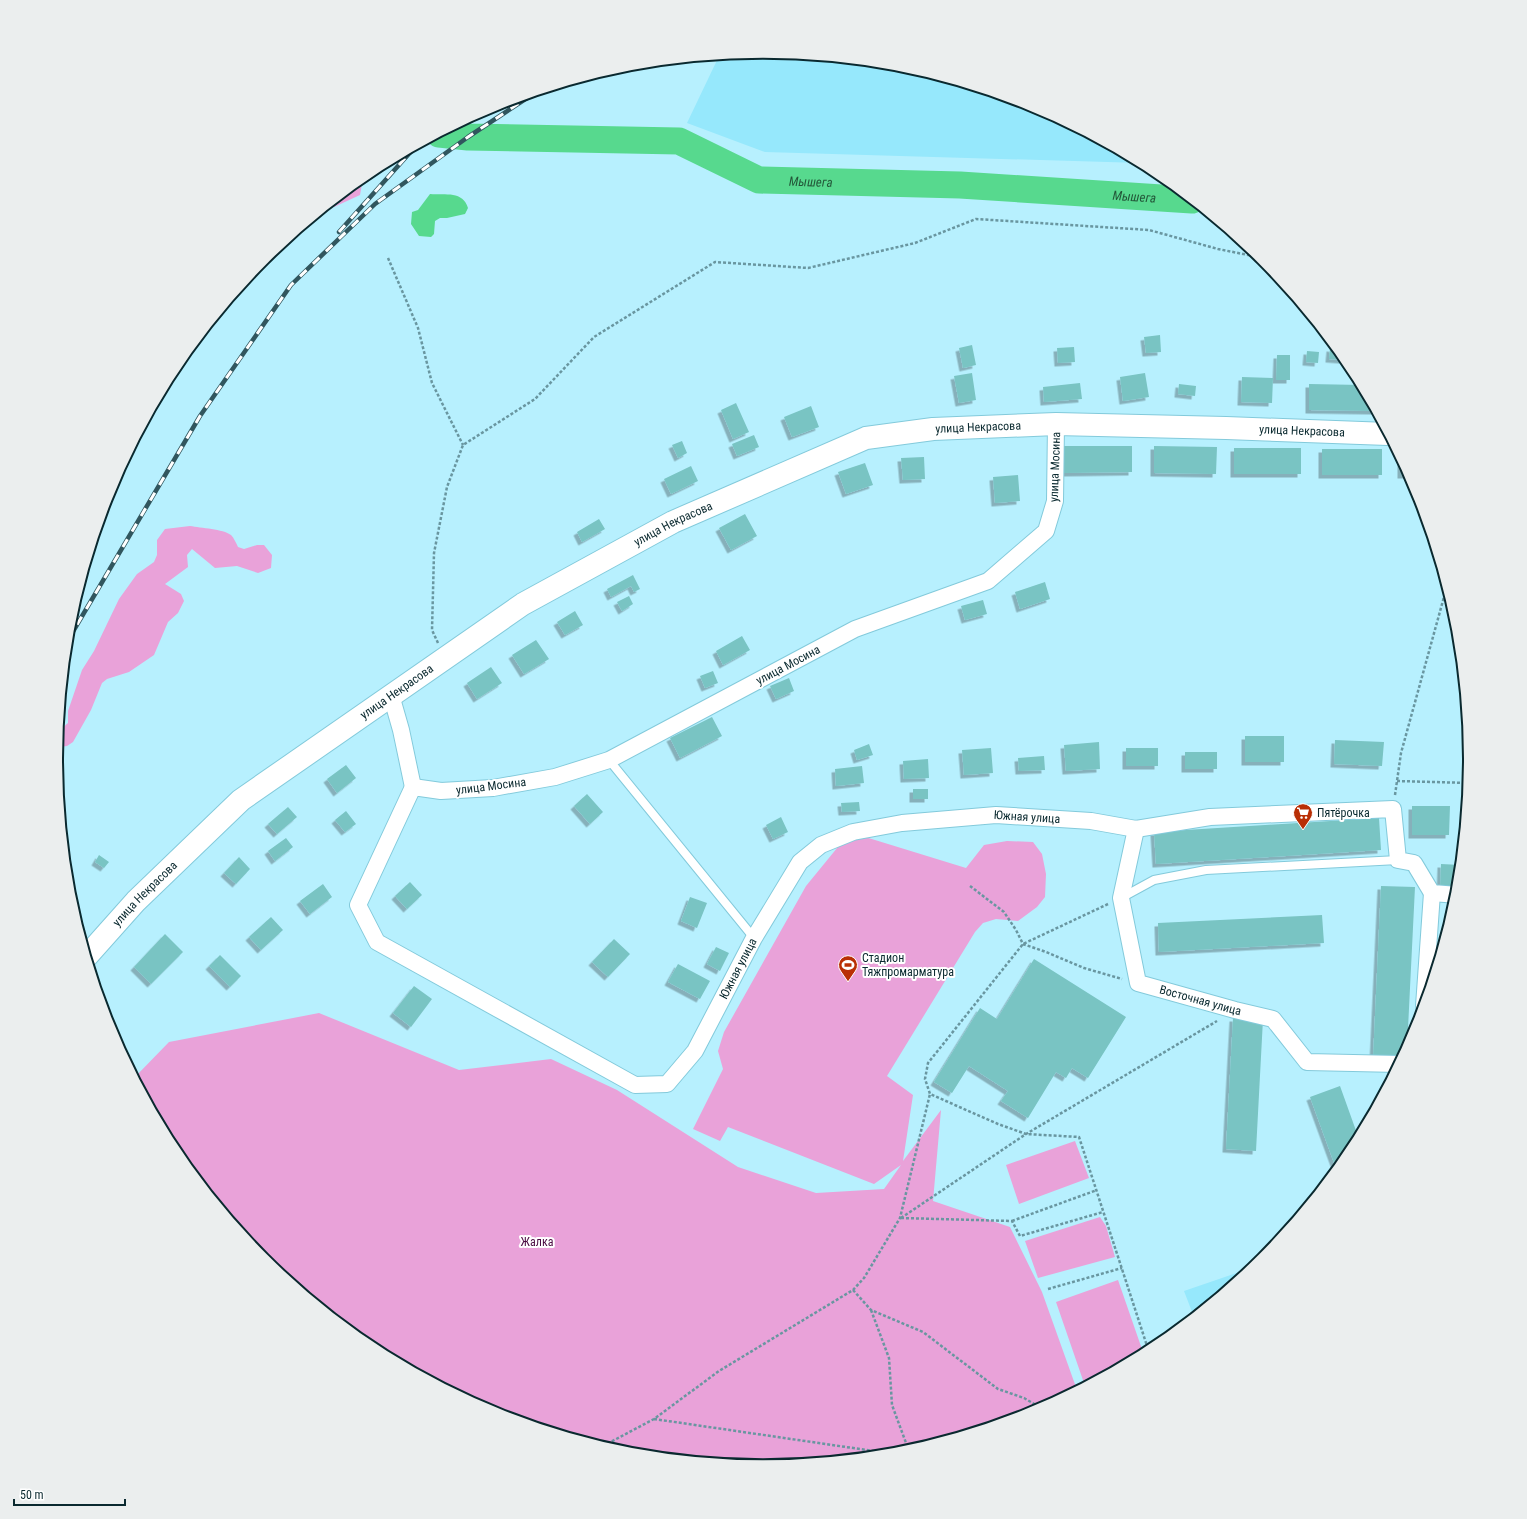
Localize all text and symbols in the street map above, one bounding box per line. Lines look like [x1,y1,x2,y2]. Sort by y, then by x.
water label: Мышега [789,174,833,190]
water label: Мышега [1112,188,1157,206]
street label: улица Некрасова [935,418,1022,436]
street label: улица Некрасова [1259,422,1345,439]
street label: улица Мосина [1047,431,1063,502]
street label: улица Некрасова [631,499,715,549]
street label: улица Мосина [754,642,823,688]
street label: улица Некрасова [358,661,436,722]
street label: улица Мосина [455,775,527,797]
supermarket icon: Пятёрочка [1292,802,1314,830]
place label: Пятёрочка [1317,806,1370,820]
street label: Южная улица [993,808,1061,826]
street label: улица Некрасова [110,858,180,929]
street label: Южная улица [716,936,760,1001]
place label: Стадион Тяжпромарматура [862,951,954,979]
sports icon: Стадион Тяжпромарматура [837,954,859,982]
street label: Восточная улица [1158,982,1243,1018]
park label: Жалка [521,1235,554,1249]
scale bar [14,1481,125,1507]
text: 50 m [20,1488,44,1502]

